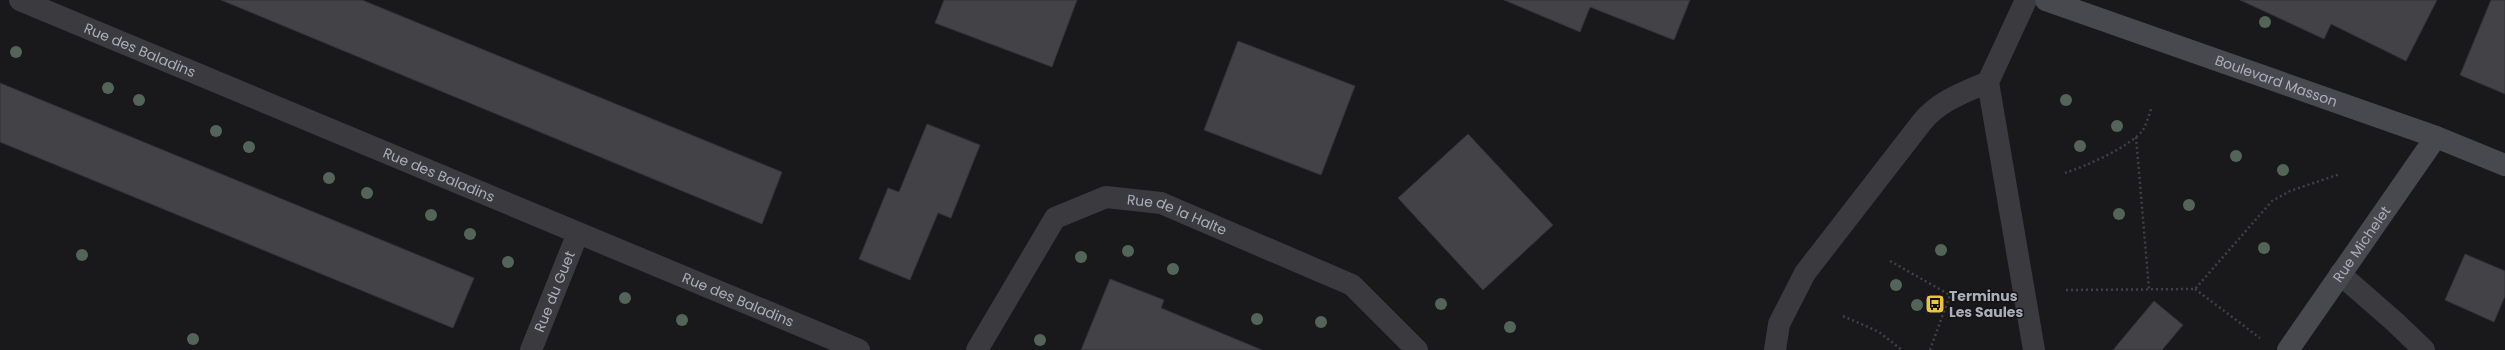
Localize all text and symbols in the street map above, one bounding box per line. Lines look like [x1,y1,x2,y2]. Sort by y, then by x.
street label: Rue des Baladins [81,18,199,82]
street label: Boulevard Masson [2212,50,2340,112]
street label: Rue des Baladins [380,143,498,207]
street label: Rue de la Halte [1126,189,1230,240]
street label: Rue Michelet [2328,202,2395,286]
street label: Rue du Guet [529,248,580,335]
street label: Rue des Baladins [679,267,797,332]
place label: Terminus Les Saules [1949,286,2023,322]
bus stop icon: Terminus Les Saules [1924,293,1946,315]

